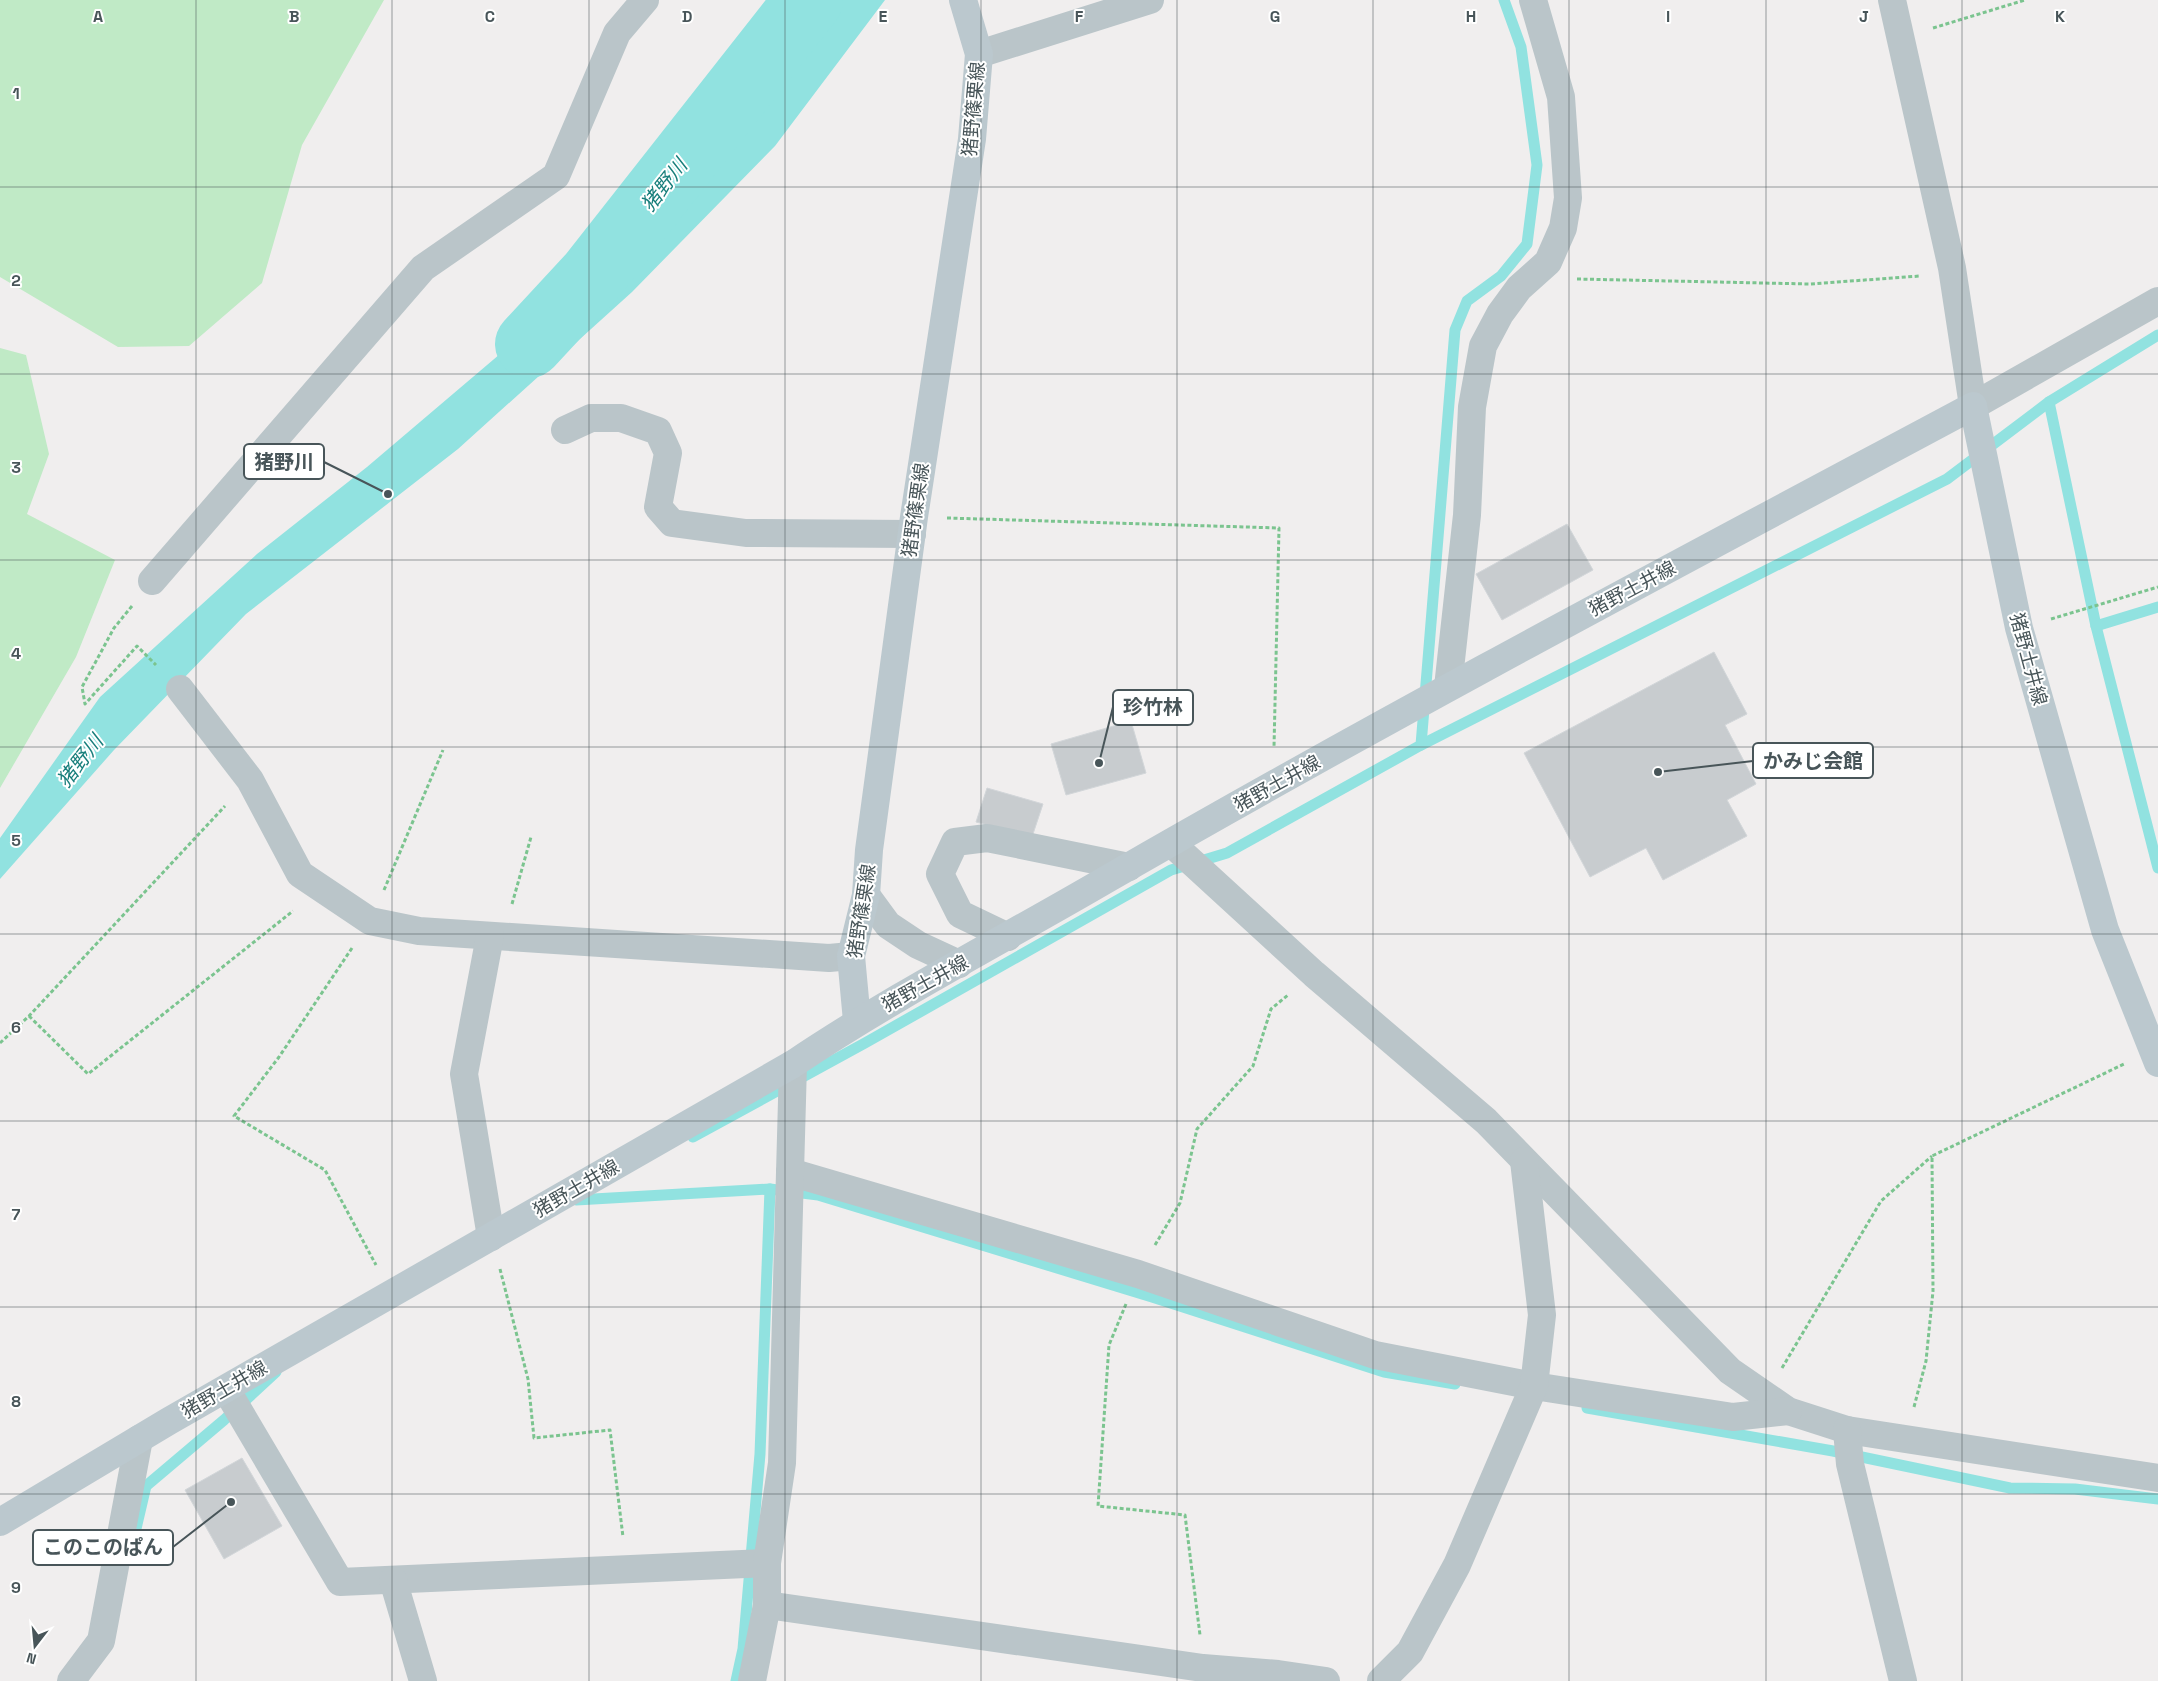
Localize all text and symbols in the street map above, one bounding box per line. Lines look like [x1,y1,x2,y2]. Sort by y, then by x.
text: A [93,6,103,27]
text: B [289,6,299,27]
text: C [485,6,495,27]
text: D [682,6,692,27]
text: E [879,6,888,27]
text: F [1075,6,1084,27]
text: G [1270,6,1280,27]
text: H [1466,6,1476,27]
text: I [1666,6,1670,27]
text: J [1859,6,1869,27]
text: K [2055,6,2065,27]
street label: 猪野篠栗線 [957,61,990,157]
text: 1 [12,83,20,104]
water label: 猪野川 [635,152,694,217]
text: 2 [11,270,21,291]
callout: 猪野川 [244,444,324,479]
text: 猪野川 [254,449,314,475]
text: 3 [11,457,21,478]
street label: 猪野篠栗線 [897,461,934,559]
street label: 猪野土井線 [1584,555,1680,622]
street label: 猪野土井線 [2004,610,2053,708]
text: 4 [11,643,21,664]
callout: 珍竹林 [1113,690,1193,725]
text: 珍竹林 [1123,694,1183,720]
water label: 猪野川 [51,728,110,793]
callout: かみじ会館 [1753,743,1873,778]
text: かみじ会館 [1763,748,1863,774]
street label: 猪野土井線 [1230,749,1325,817]
text: 5 [11,830,21,851]
street label: 猪野篠栗線 [842,862,881,960]
street label: 猪野土井線 [878,949,973,1017]
text: 6 [11,1017,21,1038]
street label: 猪野土井線 [529,1154,624,1223]
text: 7 [12,1204,21,1225]
street label: 猪野土井線 [177,1355,272,1424]
text: 8 [11,1391,21,1412]
callout: このこのぱん [33,1530,173,1565]
text: このこのぱん [43,1534,163,1560]
text: 9 [11,1577,21,1598]
north arrow [10,1621,60,1671]
text: N [24,1649,38,1668]

